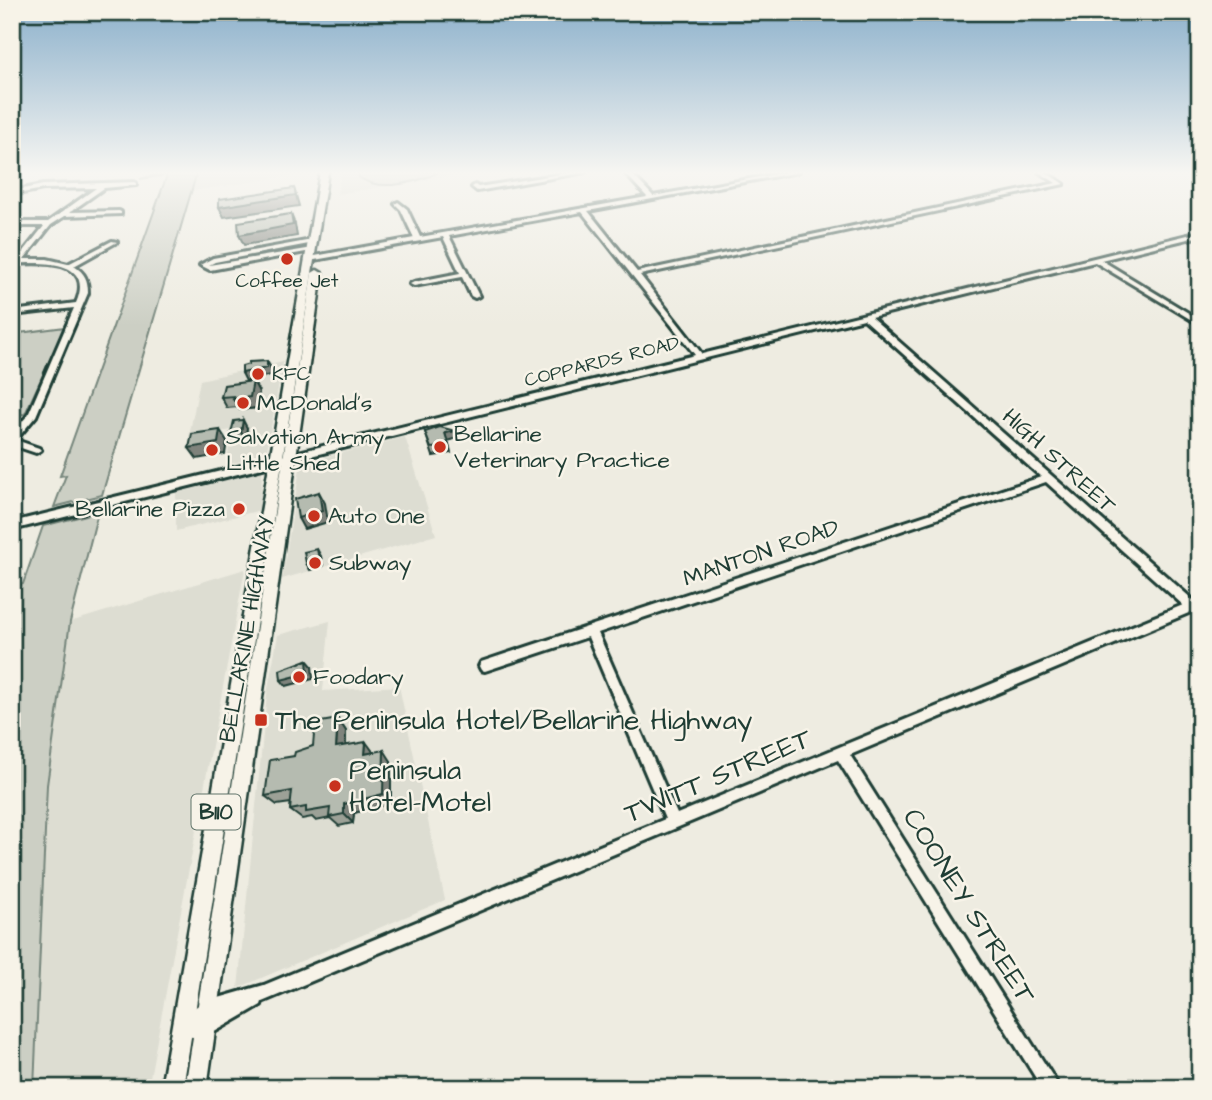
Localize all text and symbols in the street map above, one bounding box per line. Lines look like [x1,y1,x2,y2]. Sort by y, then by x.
marker: Coffee Jet [279,251,295,267]
place label: Coffee Jet [236,268,339,295]
street label: COPPARDS ROAD [522,330,682,394]
place label: KFC [272,361,311,388]
marker: KFC [250,366,266,382]
place label: McDonald's [257,387,372,419]
marker: McDonald's [235,395,251,411]
street label: HIGH STREET [995,401,1124,521]
place label: Bellarine Veterinary Practice [454,418,670,477]
place label: Salvation Army Little Shed [226,421,384,479]
marker: Bellarine Veterinary Practice [432,439,448,455]
marker: Salvation Army Little Shed [204,442,220,458]
place label: Bellarine Pizza [75,493,225,525]
place label: Auto One [328,500,425,532]
marker: Bellarine Pizza [231,501,247,517]
marker: Auto One [306,508,322,524]
street label: MANTON ROAD [679,511,843,595]
street label: BELLARINE HIGHWAY [211,513,283,745]
place label: Subway [329,547,412,580]
marker: Subway [307,555,323,571]
place label: Foodary [313,661,404,694]
marker: Foodary [291,669,307,685]
place label: The Peninsula Hotel/Bellarine Highway [275,701,752,742]
marker: The Peninsula Hotel/Bellarine Highway [253,712,269,728]
street label: TWITT STREET [618,719,818,833]
place label: Peninsula Hotel-Motel [349,751,491,822]
marker: Peninsula Hotel-Motel [327,778,343,794]
road number: B110 [192,794,241,830]
street label: COONEY STREET [893,801,1045,1012]

